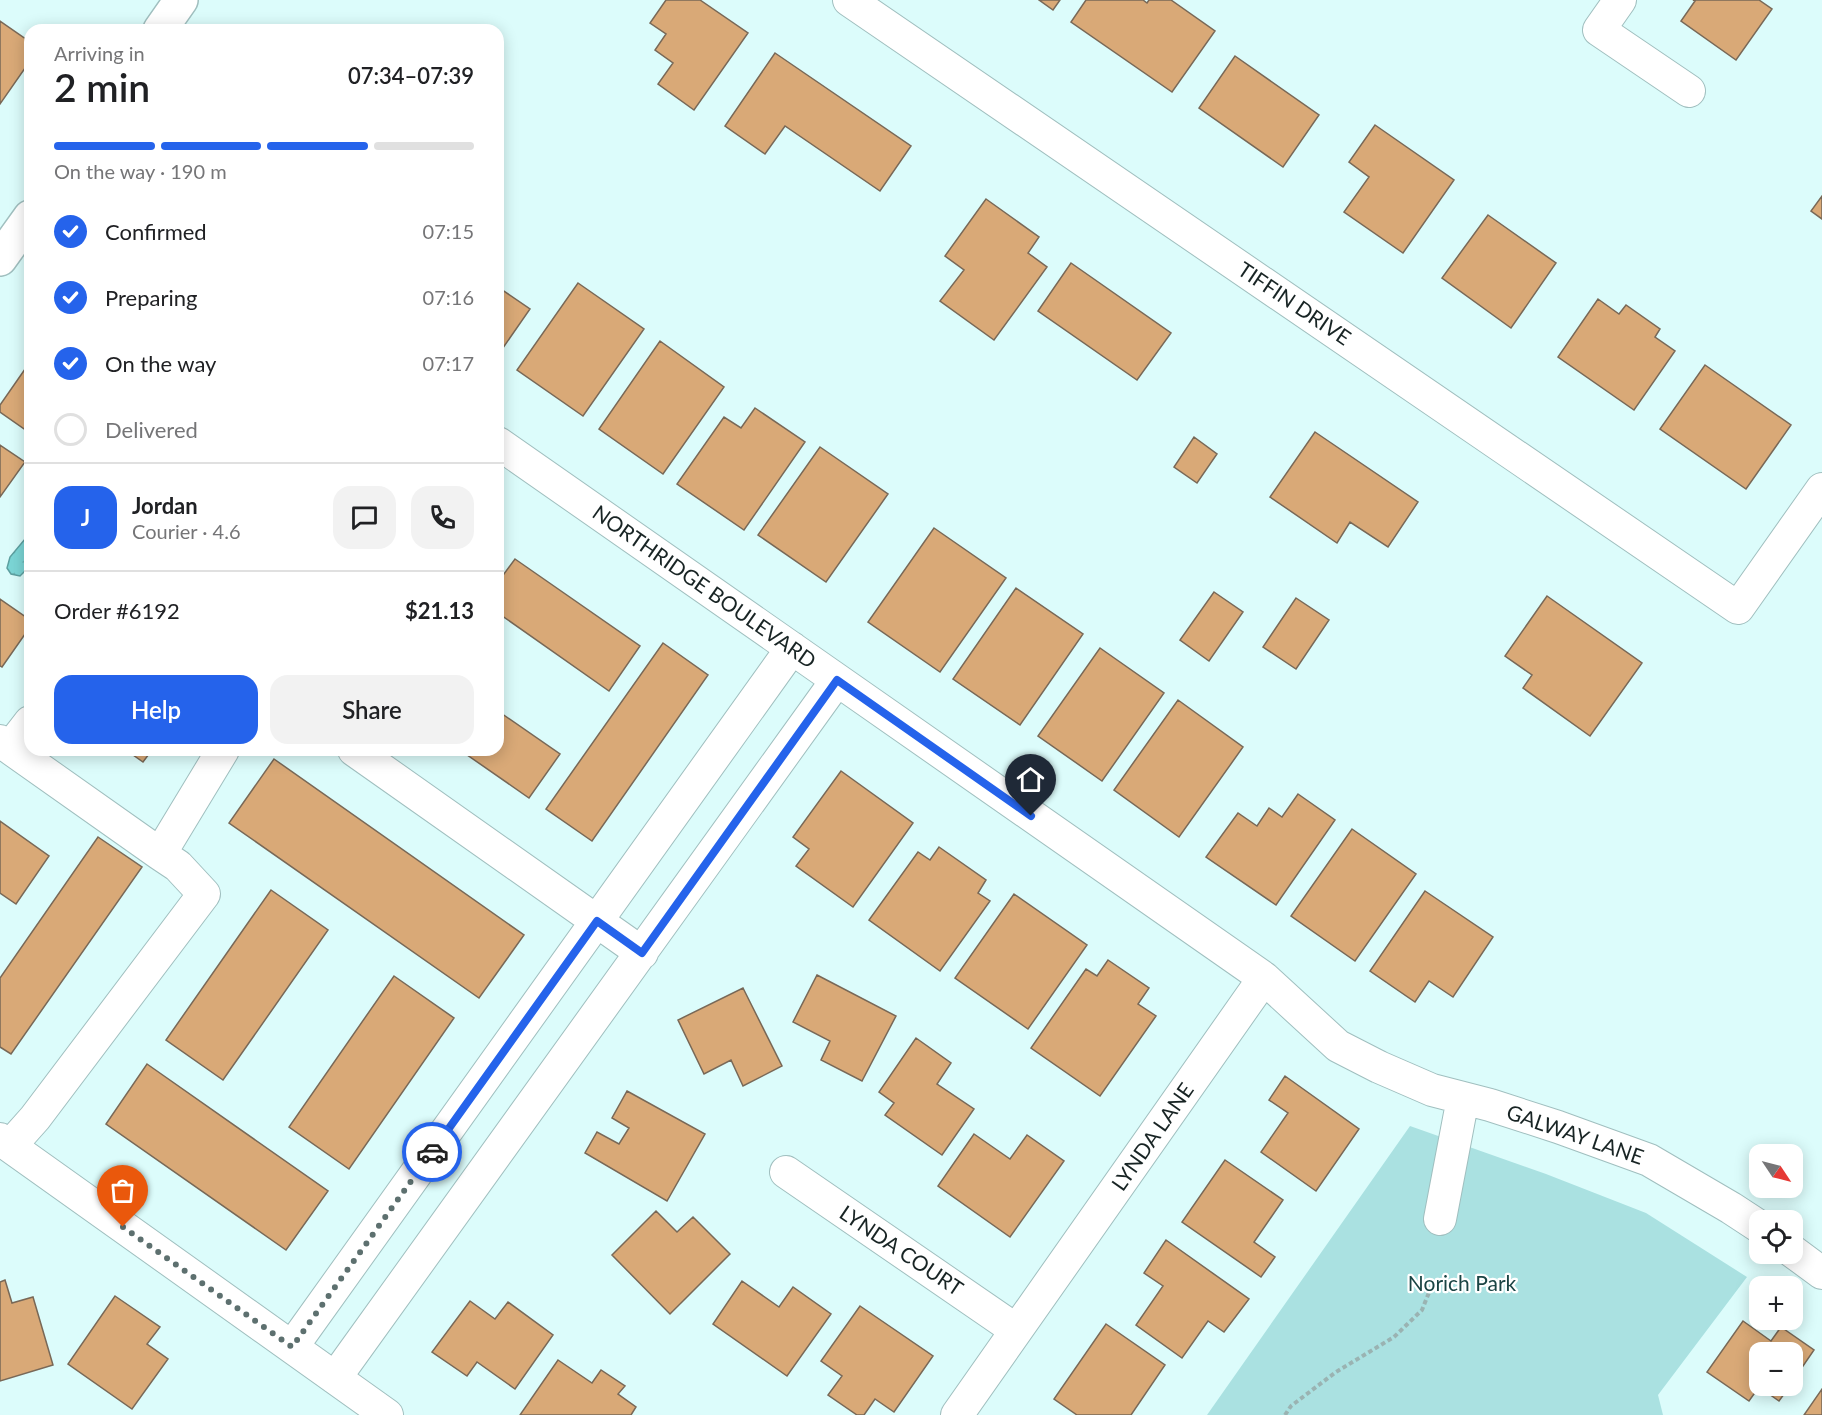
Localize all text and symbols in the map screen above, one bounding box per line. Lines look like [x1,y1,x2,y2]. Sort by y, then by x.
text: Arriving in [54,41,145,65]
text: 07:34–07:39 [348,62,474,89]
text: 2 min [54,64,150,110]
text: On the way · 190 m [54,159,227,183]
icon: check [54,215,87,248]
text: Confirmed [105,218,207,245]
text: 07:15 [423,219,474,243]
street label: TIFFIN DRIVE [1234,256,1356,350]
icon: check [54,281,87,314]
text: Preparing [105,284,197,311]
text: 07:16 [423,285,474,309]
icon: check [54,347,87,380]
text: On the way [105,350,216,377]
text: 07:17 [423,351,474,375]
text: Delivered [105,416,198,443]
button: chat [333,486,396,549]
button: phone [411,486,474,549]
text: Jordan [132,492,198,519]
street label: NORTHRIDGE BOULEVARD [588,499,821,673]
text: J [81,504,90,531]
text: Courier · 4.6 [132,519,241,543]
text: Order #6192 [54,597,180,624]
text: $21.13 [405,597,474,624]
button: Help [54,675,258,744]
button: Share [270,675,474,744]
pin [1005,754,1056,816]
icon: home [1014,763,1047,796]
street label: LYNDA LANE [1106,1078,1198,1195]
street label: GALWAY LANE [1504,1098,1647,1169]
courier [402,1122,462,1182]
icon: car [416,1136,449,1169]
north arrow [1749,1144,1803,1198]
map controls [1749,1144,1803,1396]
pin [97,1165,148,1227]
icon: bag [106,1174,139,1207]
street label: LYNDA COURT [835,1199,969,1301]
button: locate [1749,1210,1803,1264]
park label: Norich Park [1408,1270,1517,1295]
button: + [1749,1276,1803,1330]
button: − [1749,1342,1803,1396]

